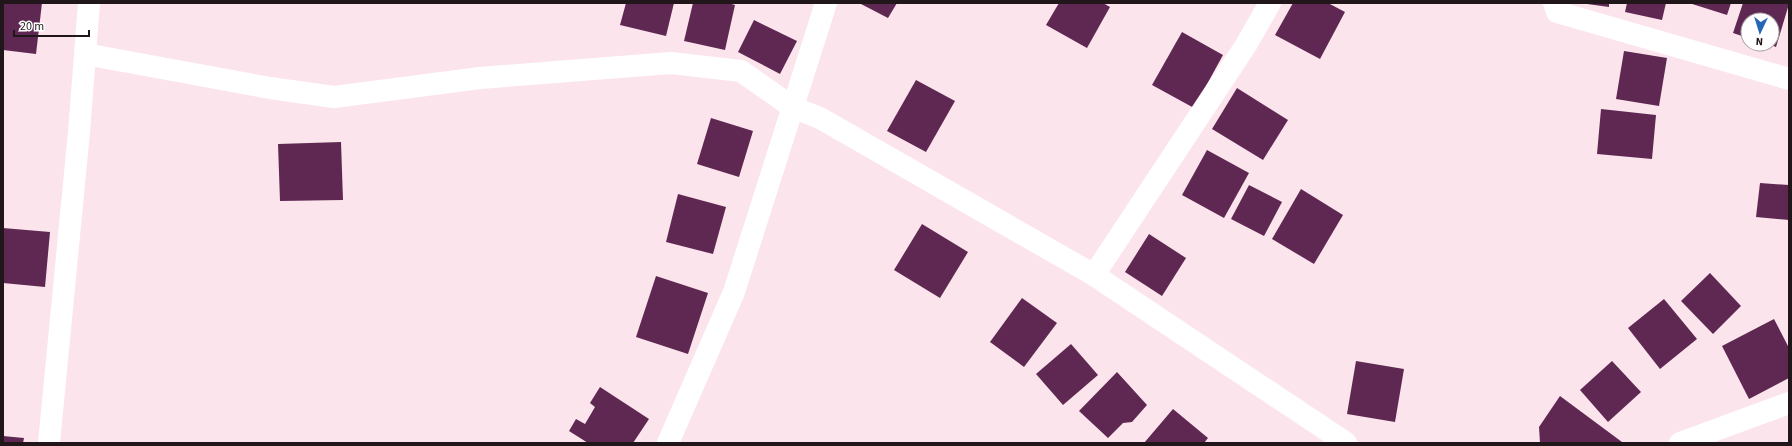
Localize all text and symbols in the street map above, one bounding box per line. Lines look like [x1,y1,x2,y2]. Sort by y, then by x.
scale bar [14,12,89,38]
north arrow [1740,12,1780,52]
text: 20 m [20,18,44,35]
text: N [1755,34,1764,49]

